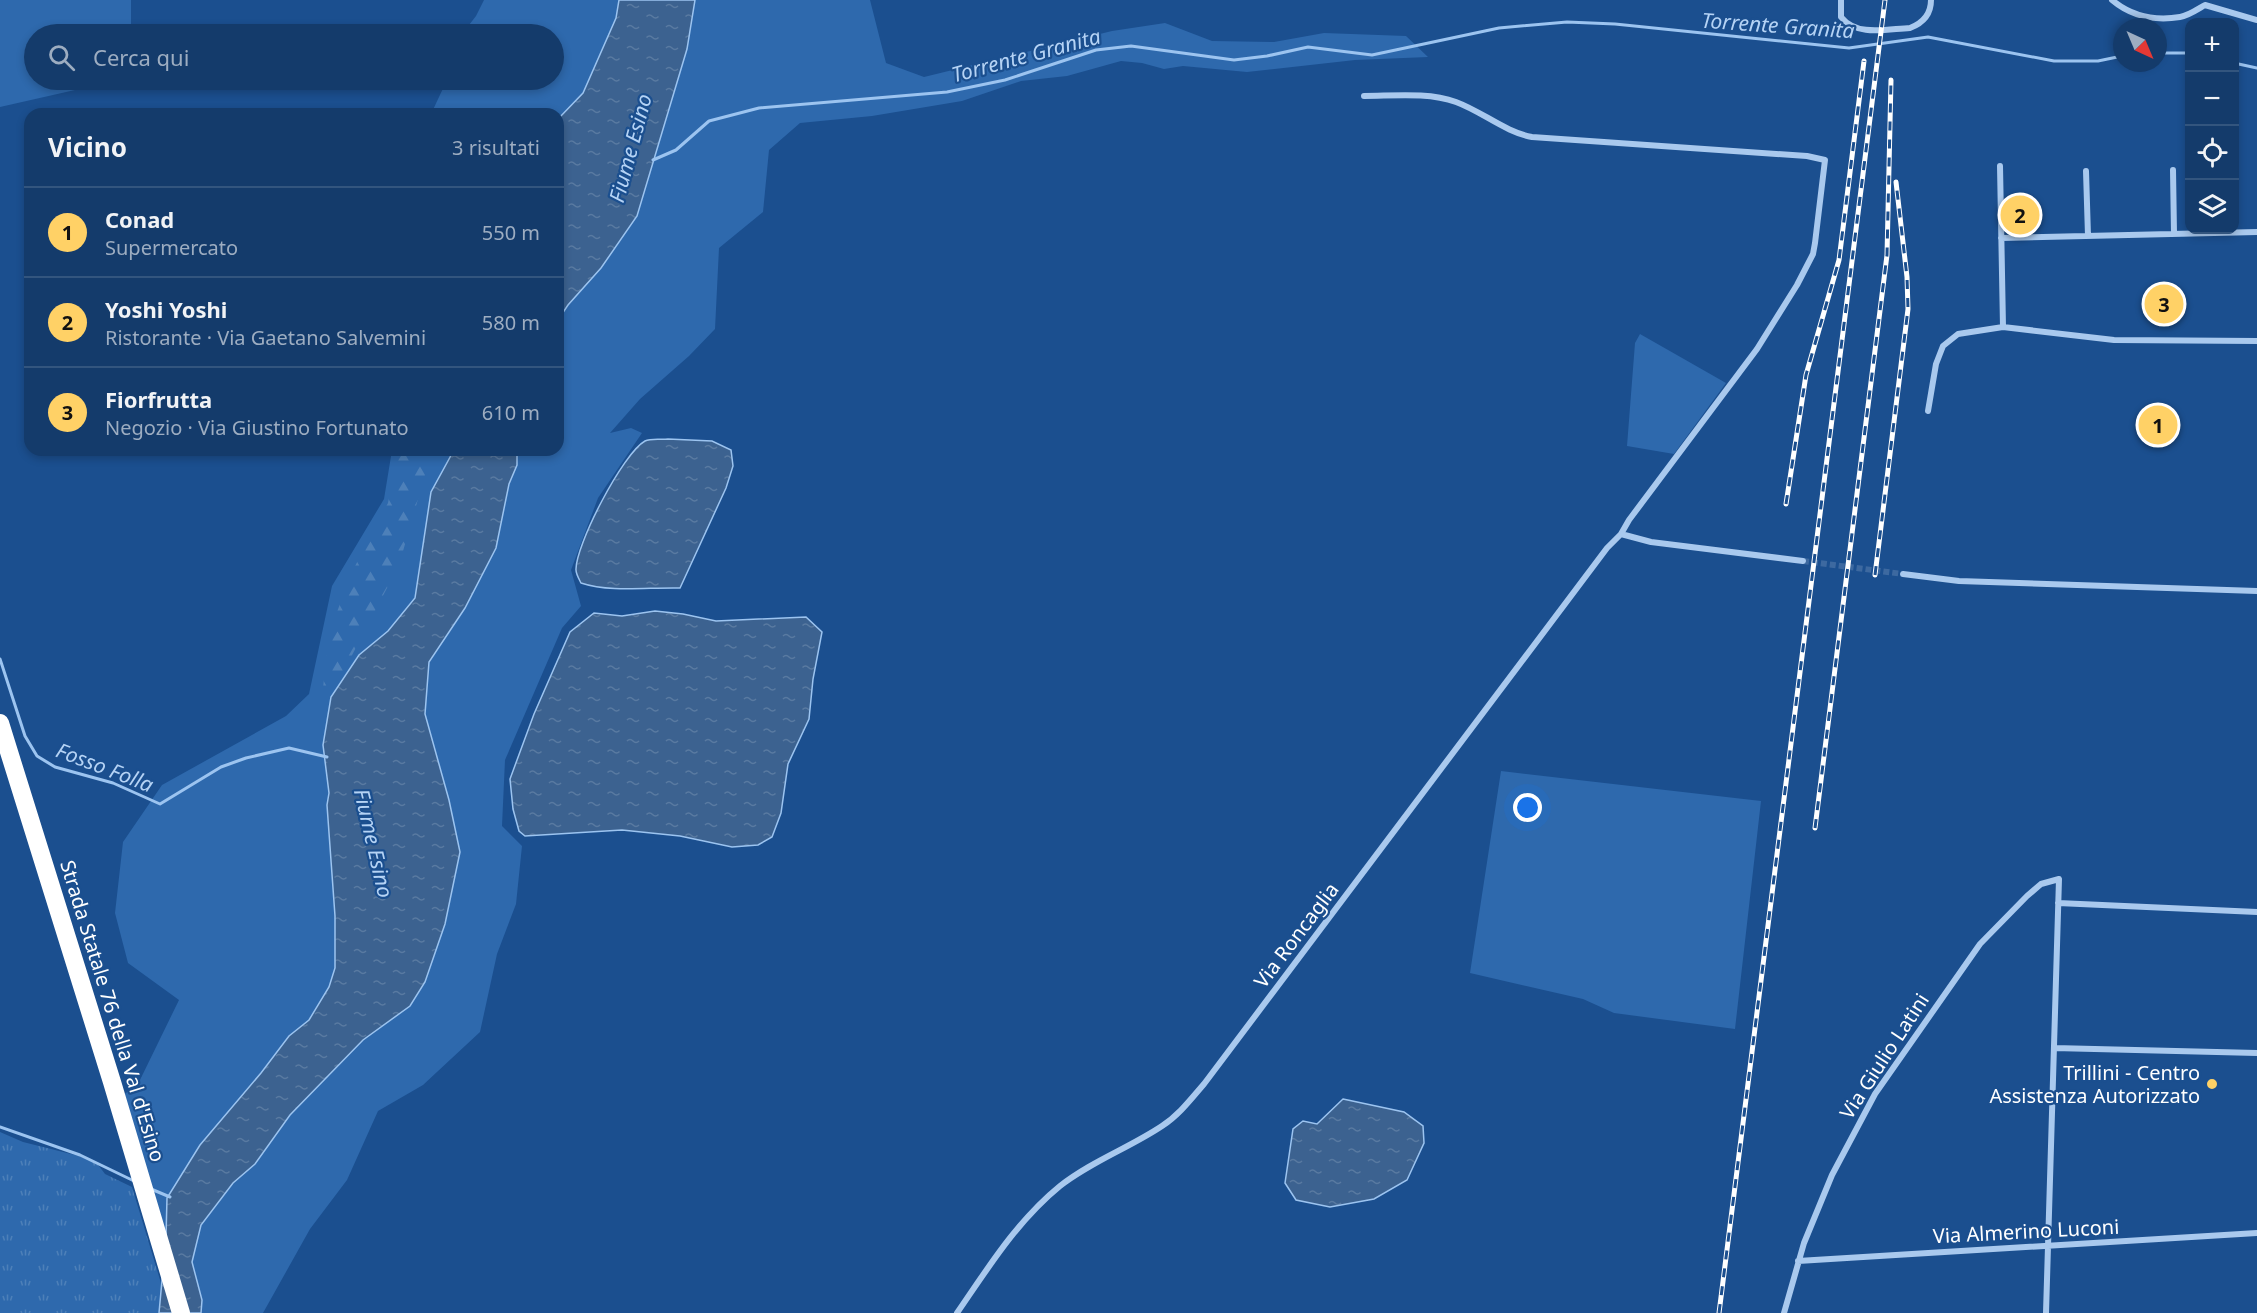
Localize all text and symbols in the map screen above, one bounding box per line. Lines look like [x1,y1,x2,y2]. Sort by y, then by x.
water label: Torrente Granita [1701,6,1856,44]
north arrow [2113,18,2167,72]
map controls [2185,18,2239,234]
button: + [2185,18,2239,72]
water label: Torrente Granita [948,22,1104,88]
search box [24,24,564,90]
icon: search [45,41,78,74]
text: Cerca qui [93,42,189,72]
button: − [2185,72,2239,126]
water label: Fiume Esino [602,91,658,205]
button: locate [2185,126,2239,180]
text: Vicino [48,129,127,165]
text: 3 risultati [452,134,540,161]
button: layers [2185,180,2239,234]
pin: 2 [2000,192,2040,238]
text: Conad [105,204,174,234]
text: 1 [62,219,73,246]
text: 550 m [482,219,540,246]
text: Supermercato [105,234,238,261]
pin: 3 [2144,282,2184,326]
text: Yoshi Yoshi [105,294,227,324]
text: 2 [62,309,73,336]
text: 580 m [482,309,540,336]
text: Ristorante · Via Gaetano Salvemini [105,324,426,351]
text: Fiorfrutta [105,384,212,414]
text: 3 [62,399,73,426]
text: 610 m [482,399,540,426]
pin: 1 [2138,402,2178,448]
text: Negozio · Via Giustino Fortunato [105,414,409,441]
water label: Fosso Folla [52,736,158,798]
water label: Fiume Esino [348,786,400,900]
your location [1513,793,1542,822]
street label: Strada Statale 76 della Val d'Esino [54,857,172,1165]
street label: Via Roncaglia [1248,877,1344,993]
street label: Via Giulio Latini [1833,988,1935,1124]
place label: Trillini - Centro Assistenza Autorizzato [1989,1059,2200,1109]
marker: Trillini - Centro Assistenza Autorizzato [2205,1077,2219,1091]
street label: Via Almerino Luconi [1932,1213,2120,1249]

